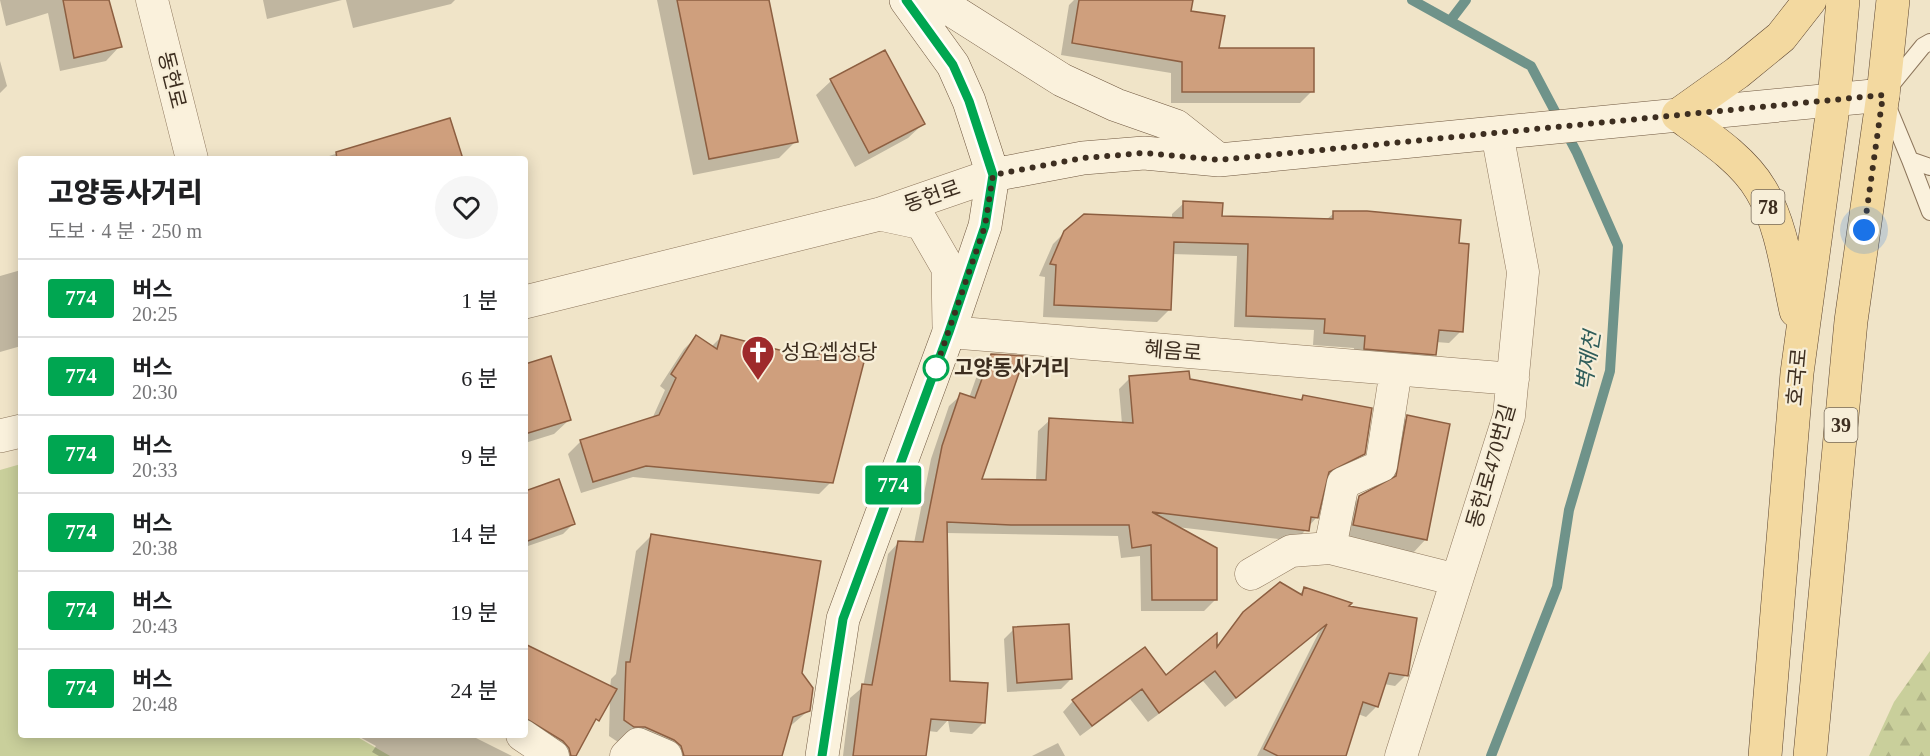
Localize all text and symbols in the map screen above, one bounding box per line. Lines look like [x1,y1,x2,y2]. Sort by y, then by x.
street label: 동헌로 [153,49,191,111]
street label: 동헌로 [901,175,963,217]
button: heart [435,176,498,239]
text: 고양동사거리 [48,177,203,208]
road number: 78 [1752,190,1784,224]
your location [1849,215,1879,245]
text: 도보 · 4 분 · 250 m [48,220,202,242]
text: 버스 [132,277,172,302]
text: 774 [65,286,97,310]
text: 1 분 [461,288,498,313]
text: 20:25 [132,303,178,325]
water label: 벽제천 [1571,326,1606,393]
church icon: 성요셉성당 [740,334,776,381]
street label: 혜음로 [1143,337,1203,365]
place label: 성요셉성당 [781,340,878,364]
street label: 호국로 [1783,347,1811,407]
text: 버스 [132,355,172,380]
marker: 고양동사거리 [923,355,949,381]
place label: 고양동사거리 [954,356,1070,380]
text: 774 [65,364,97,388]
text: 6 분 [461,366,498,391]
text: 20:30 [132,381,178,403]
street label: 동헌로470번길 [1462,401,1520,531]
road number: 39 [1824,408,1858,442]
text: 버스 [132,433,172,458]
text: 774 [65,442,97,466]
text: 9 분 [461,444,498,469]
text: 20:33 [132,459,178,481]
line badge: 774 [858,466,928,504]
text: 774 [877,473,909,497]
text: 버스 [132,511,172,536]
text: 774 [65,520,97,544]
text: 14 분 [450,522,498,547]
text: 20:38 [132,537,178,559]
text: 버스 [132,589,172,614]
text: 774 [65,598,97,622]
text: 19 분 [450,600,498,625]
text: 20:43 [132,615,178,637]
text: 버스 [132,667,172,692]
text: 774 [65,676,97,700]
text: 24 분 [450,678,498,703]
text: 20:48 [132,693,178,715]

